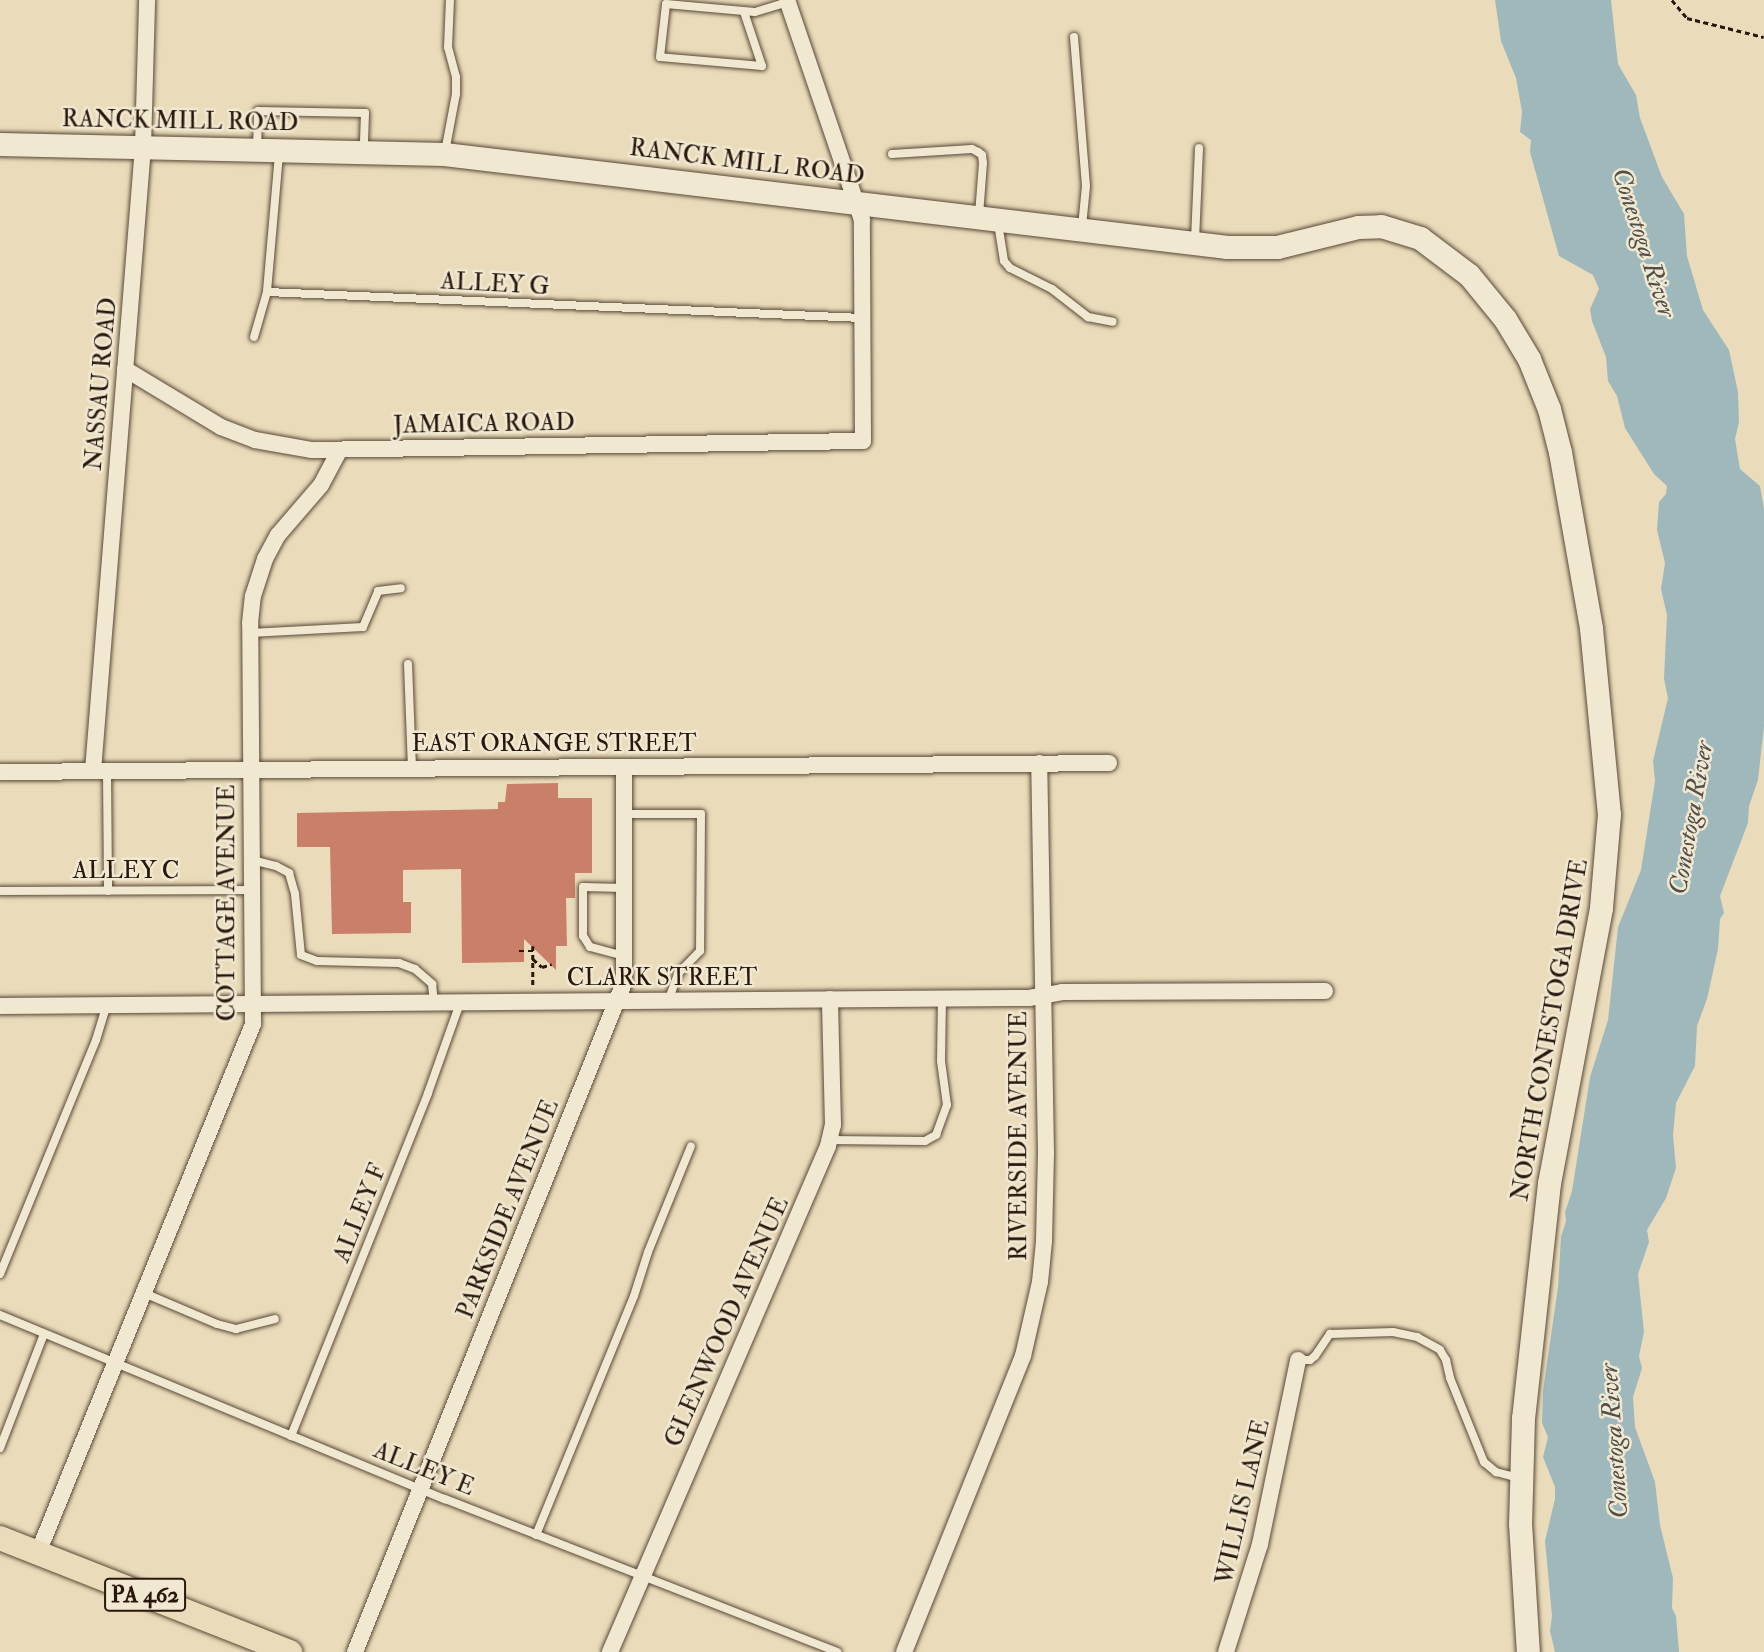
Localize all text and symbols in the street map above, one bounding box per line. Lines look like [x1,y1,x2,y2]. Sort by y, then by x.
street label: RANCK MILL ROAD [62,105,298,137]
street label: RANCK MILL ROAD [628,133,866,191]
water label: Conestoga River [1604,164,1682,322]
street label: ALLEY G [440,267,550,301]
street label: NASSAU ROAD [79,296,123,472]
street label: JAMAICA ROAD [393,408,575,440]
street label: EAST ORANGE STREET [412,730,696,758]
water label: Conestoga River [1663,739,1721,897]
street label: COTTAGE AVENUE [213,785,241,1021]
street label: ALLEY C [73,857,179,885]
street label: NORTH CONESTOGA DRIVE [1506,857,1594,1203]
street label: CLARK STREET [567,964,757,992]
street label: RIVERSIDE AVENUE [1005,1011,1033,1261]
street label: PARKSIDE AVENUE [451,1095,565,1323]
street label: ALLEY F [327,1159,393,1267]
street label: GLENWOOD AVENUE [659,1193,795,1451]
water label: Conestoga River [1594,1362,1636,1520]
street label: WILLIS LANE [1210,1416,1276,1588]
street label: ALLEY E [369,1436,479,1502]
road number: PA 462 [103,1576,187,1614]

